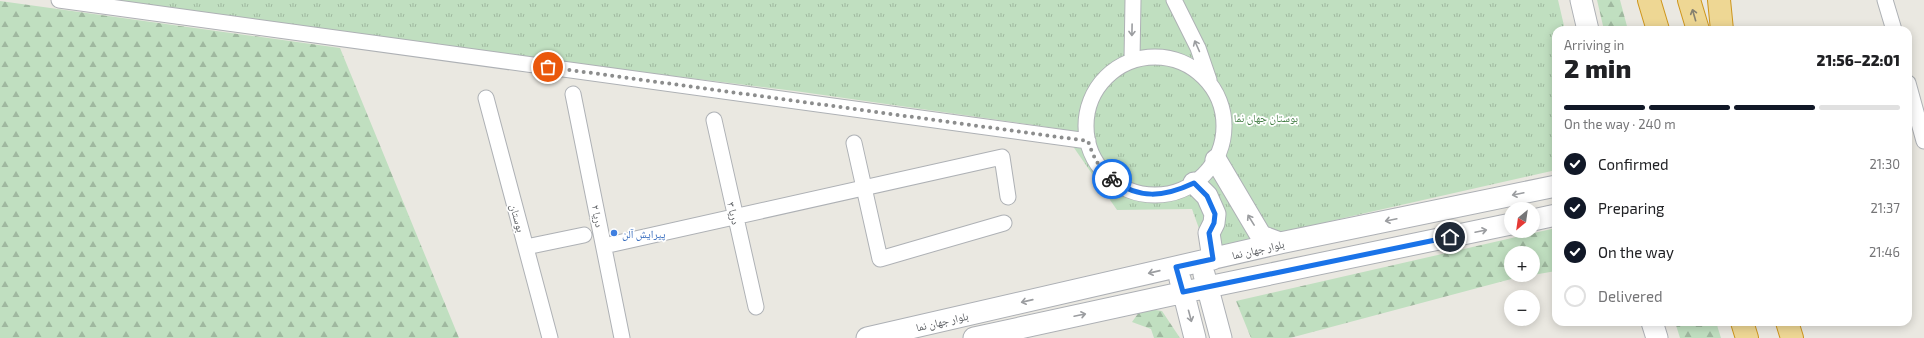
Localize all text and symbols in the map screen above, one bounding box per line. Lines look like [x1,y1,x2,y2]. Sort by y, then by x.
one-way arrow [1690,9,1697,22]
one-way arrow [1128,23,1136,36]
text: Arriving in [1564,37,1624,53]
one-way arrow [1193,41,1200,53]
pin [531,50,565,84]
text: 21:56–22:01 [1817,51,1900,69]
text: 2 min [1564,52,1631,83]
icon: bag [537,56,559,78]
park label: بوستان جهان نما [1234,111,1298,125]
text: On the way · 240 m [1564,116,1676,132]
icon: check [1564,153,1586,175]
text: Confirmed [1598,155,1669,173]
text: 21:30 [1869,156,1900,172]
courier [1092,159,1132,199]
icon: bike [1101,168,1123,190]
one-way arrow [1512,190,1525,198]
icon: check [1564,197,1586,219]
text: Preparing [1598,199,1664,217]
street label: دریا ۳ [725,200,743,226]
text: 21:37 [1871,200,1900,216]
north arrow [1504,202,1540,238]
map controls [1504,202,1540,326]
street label: بوستان [507,203,528,234]
street label: دریا ۲ [589,204,607,229]
one-way arrow [1247,214,1255,226]
one-way arrow [1384,217,1397,225]
pin [1433,220,1467,254]
icon: home [1439,226,1461,248]
one-way arrow [1475,226,1488,234]
place label: پیرایش آلن [622,227,666,241]
marker: پیرایش آلن [609,228,619,238]
street label: بلوار جهان نما [1231,237,1286,262]
icon: check [1564,241,1586,263]
text: On the way [1598,243,1674,261]
text: 21:46 [1869,244,1900,260]
button: + [1504,246,1540,282]
one-way arrow [1148,269,1161,276]
text: Delivered [1598,287,1663,305]
button: − [1504,290,1540,326]
one-way arrow [1021,298,1034,306]
street label: بلوار جهان نما [915,309,970,334]
one-way arrow [1186,309,1194,322]
one-way arrow [1073,310,1086,318]

